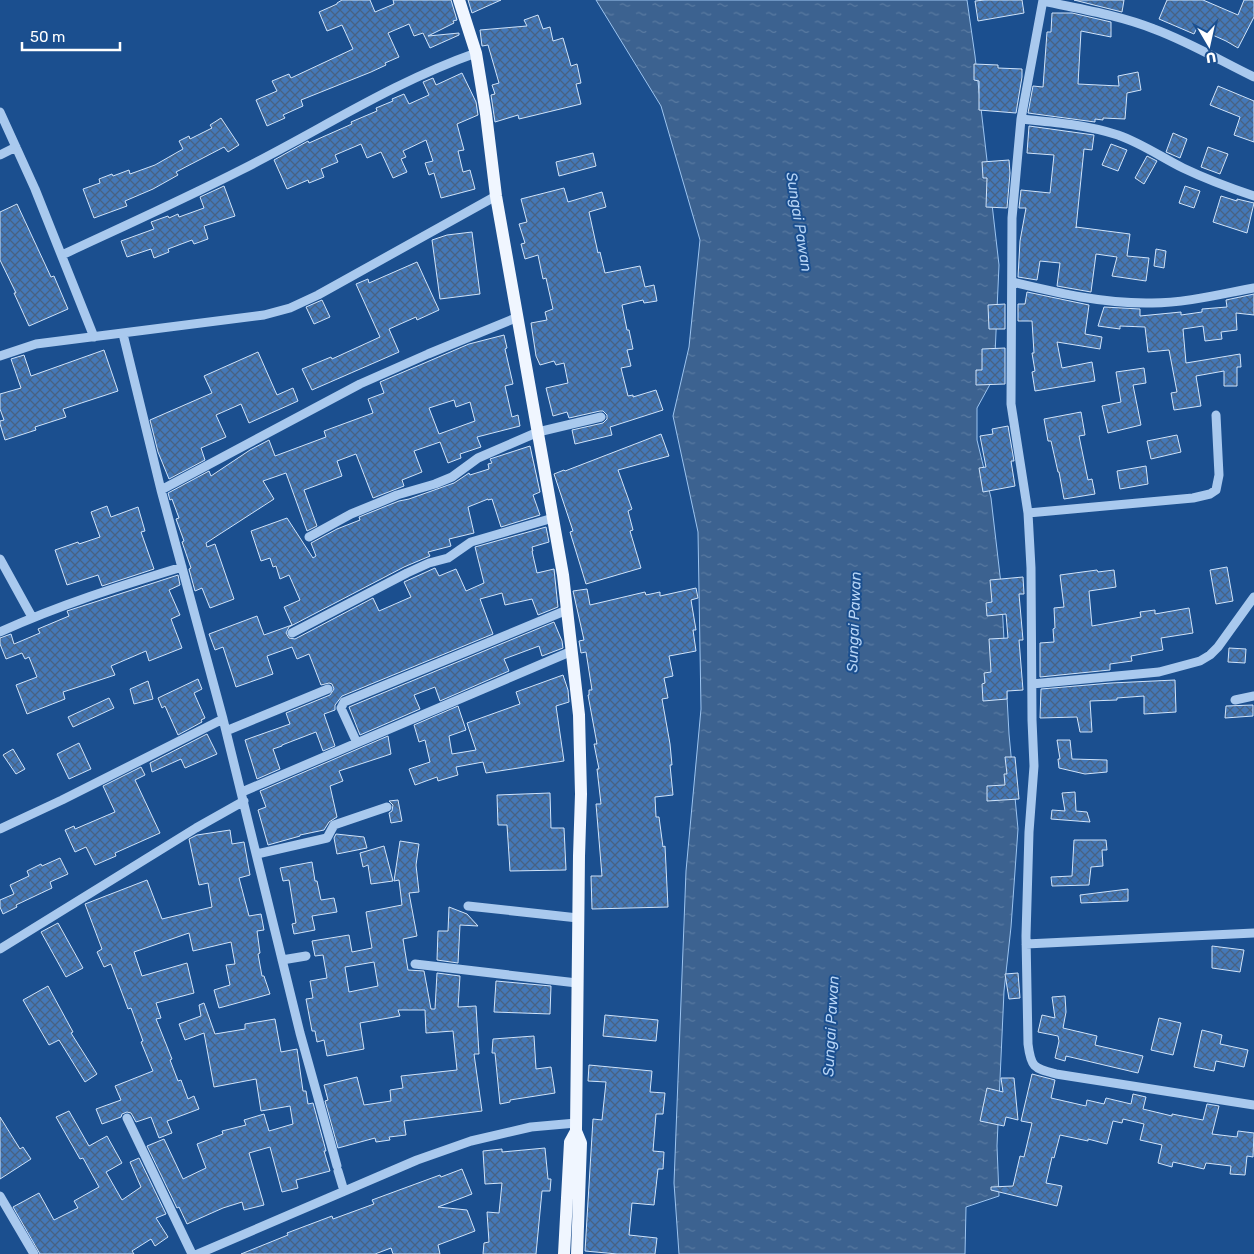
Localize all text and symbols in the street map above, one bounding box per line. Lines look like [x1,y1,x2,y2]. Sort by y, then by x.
scale bar [22,20,120,52]
north arrow [1184,20,1234,70]
text: 50 m [30,28,65,46]
text: U [1205,48,1217,67]
water label: Sungai Pawan [782,171,816,273]
water label: Sungai Pawan [843,571,865,673]
water label: Sungai Pawan [819,975,843,1077]

